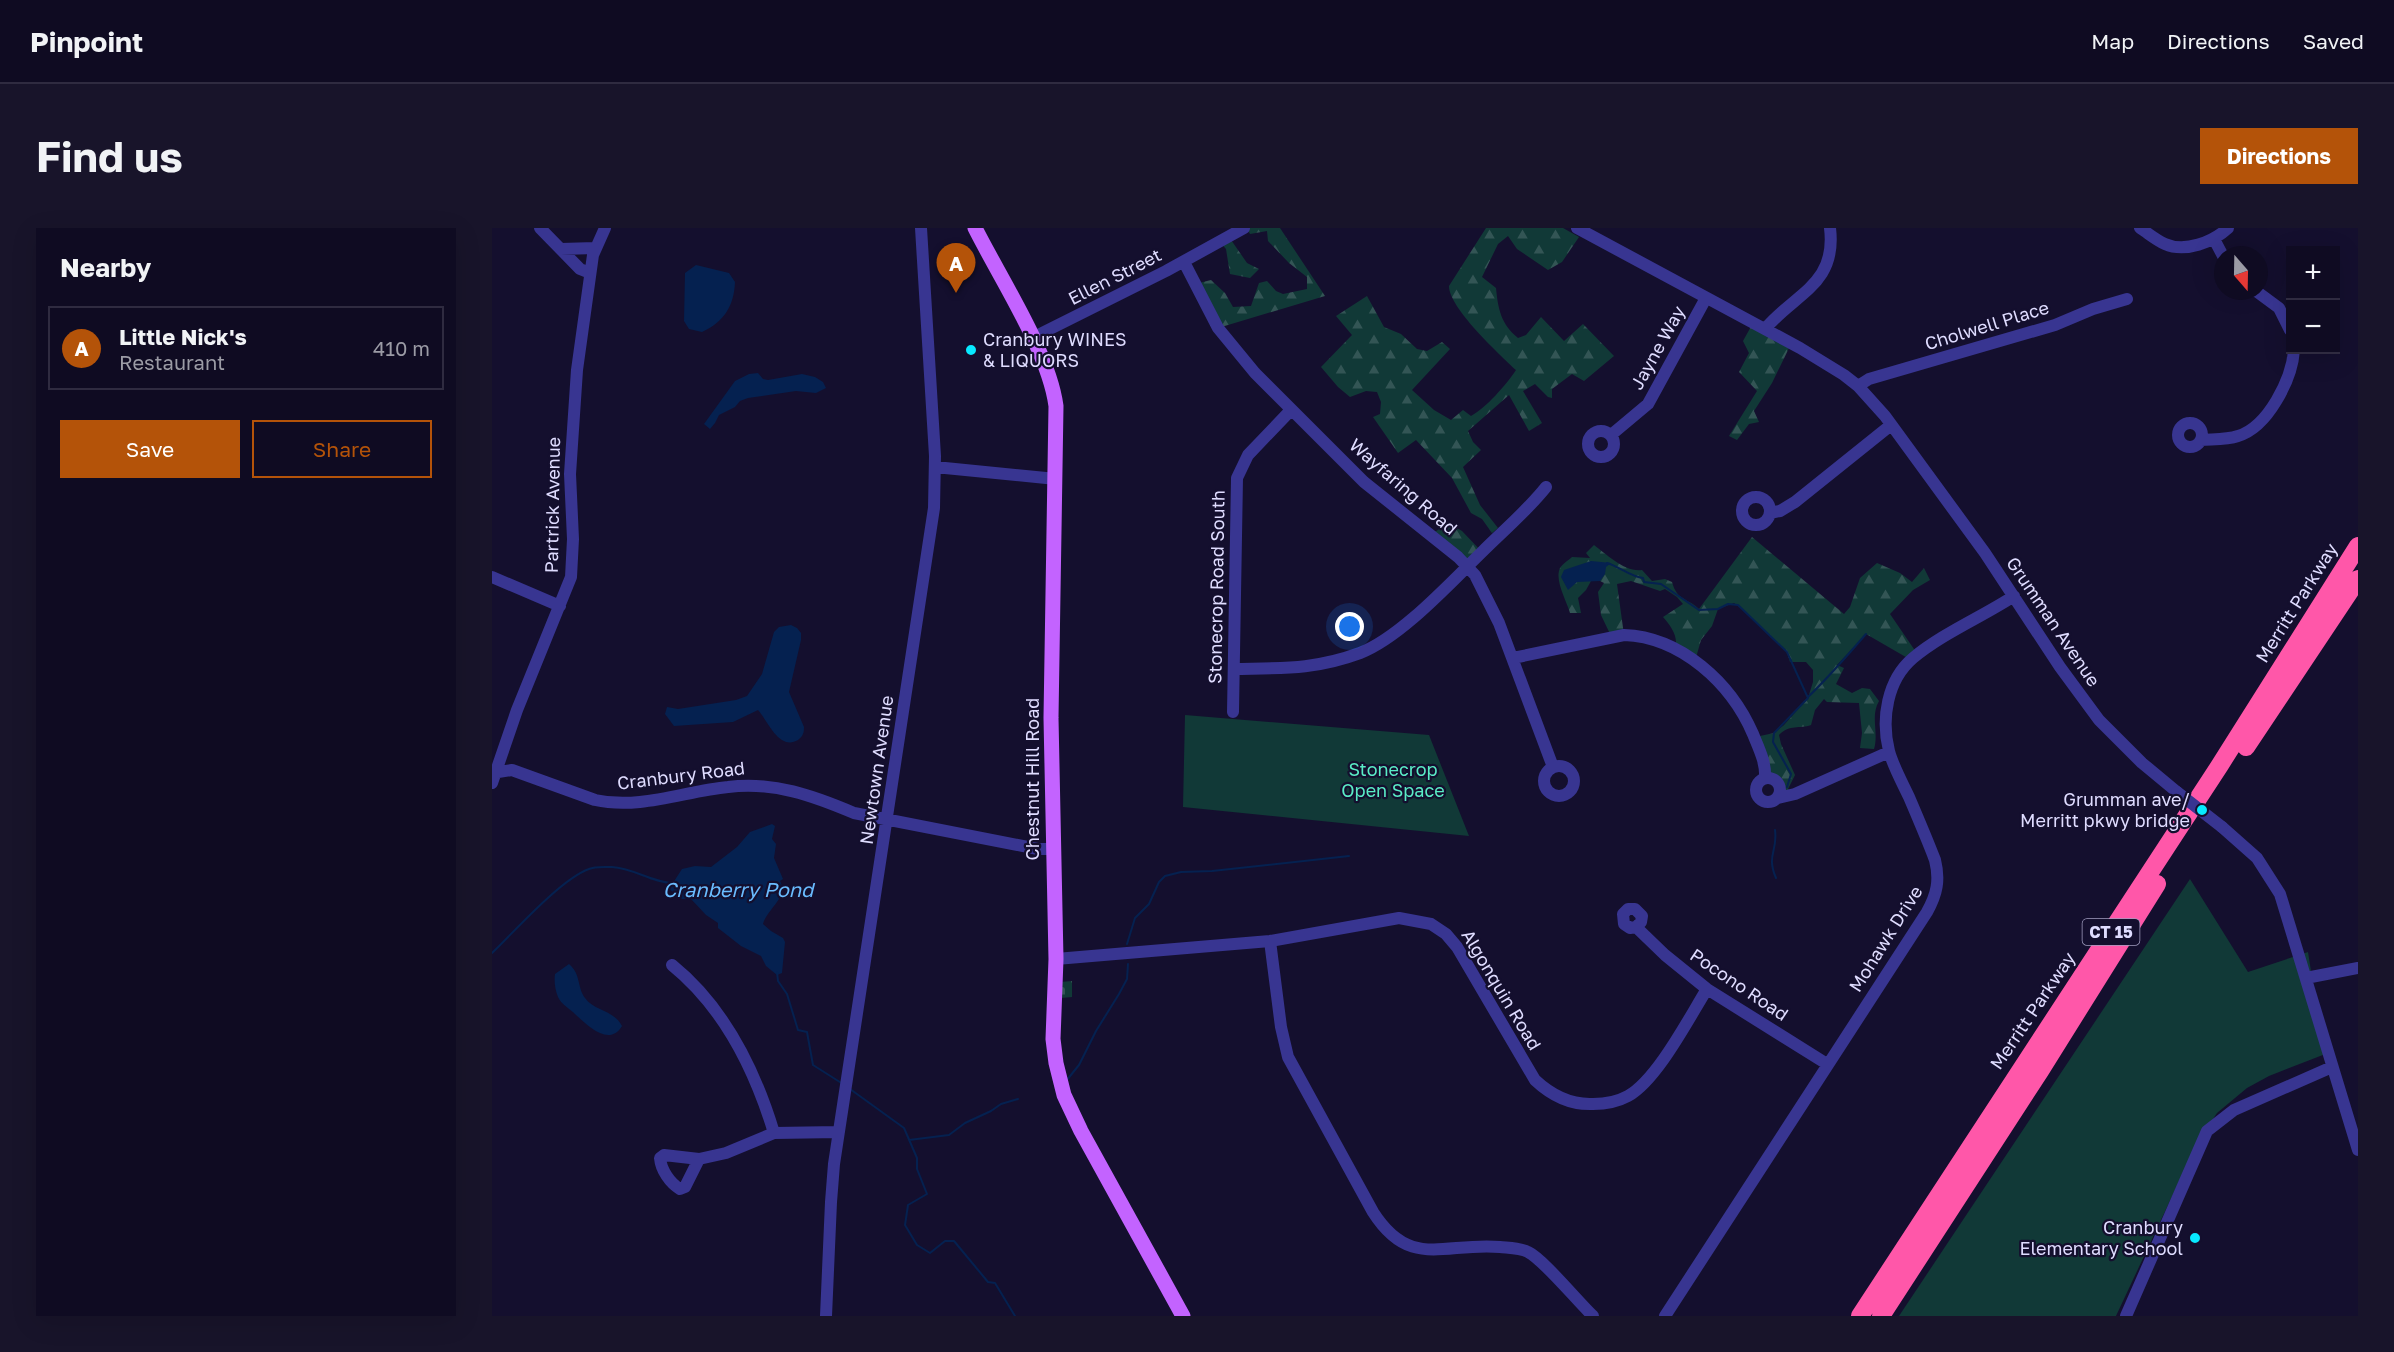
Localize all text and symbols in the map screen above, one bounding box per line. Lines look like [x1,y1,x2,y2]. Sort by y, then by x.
text: Pinpoint [30,25,143,58]
text: Map [2091,28,2134,54]
text: Directions [2167,28,2270,54]
text: Saved [2303,28,2364,54]
button: Directions [2200,128,2358,184]
text: Find us [36,131,183,181]
street label: Ellen Street [1064,243,1165,309]
pin: A [936,244,976,293]
north arrow [2214,246,2268,300]
map controls [2286,246,2340,354]
button: + [2286,246,2340,300]
text: Nearby [60,252,151,283]
street label: Cholwell Place [1922,296,2051,354]
button: − [2286,300,2340,354]
street label: Jayne Way [1625,302,1689,393]
text: Little Nick's [119,323,247,350]
place label: Cranbury WINES & LIQUORS [983,328,1127,371]
text: A [74,336,89,360]
text: 410 m [373,336,430,360]
marker: Cranbury WINES & LIQUORS [964,343,978,357]
text: Restaurant [119,350,225,374]
button: Save [60,420,240,478]
button: Share [252,420,432,478]
street label: Wayfaring Road [1345,433,1462,539]
street label: Partrick Avenue [540,437,564,573]
street label: Stonecrop Road South [1203,490,1229,684]
street label: Merritt Parkway [2251,539,2342,666]
street label: Grumman Avenue [2002,552,2105,690]
your location [1335,612,1364,641]
street label: Newtown Avenue [855,694,897,846]
street label: Chestnut Hill Road [1021,698,1043,860]
street label: Cranbury Road [616,756,746,794]
park label: Stonecrop Open Space [1341,758,1445,801]
place label: Grumman ave/ Merritt pkwy bridge [2020,788,2190,831]
marker: Grumman ave/ Merritt pkwy bridge [2195,803,2209,817]
water label: Cranberry Pond [663,877,816,902]
street label: Mohawk Drive [1844,881,1927,996]
road number: CT 15 [2082,919,2140,945]
street label: Algonquin Road [1457,925,1546,1054]
street label: Pocono Road [1686,943,1793,1025]
street label: Merritt Parkway [1985,948,2080,1073]
place label: Cranbury Elementary School [2019,1216,2183,1259]
marker: Cranbury Elementary School [2188,1231,2202,1245]

